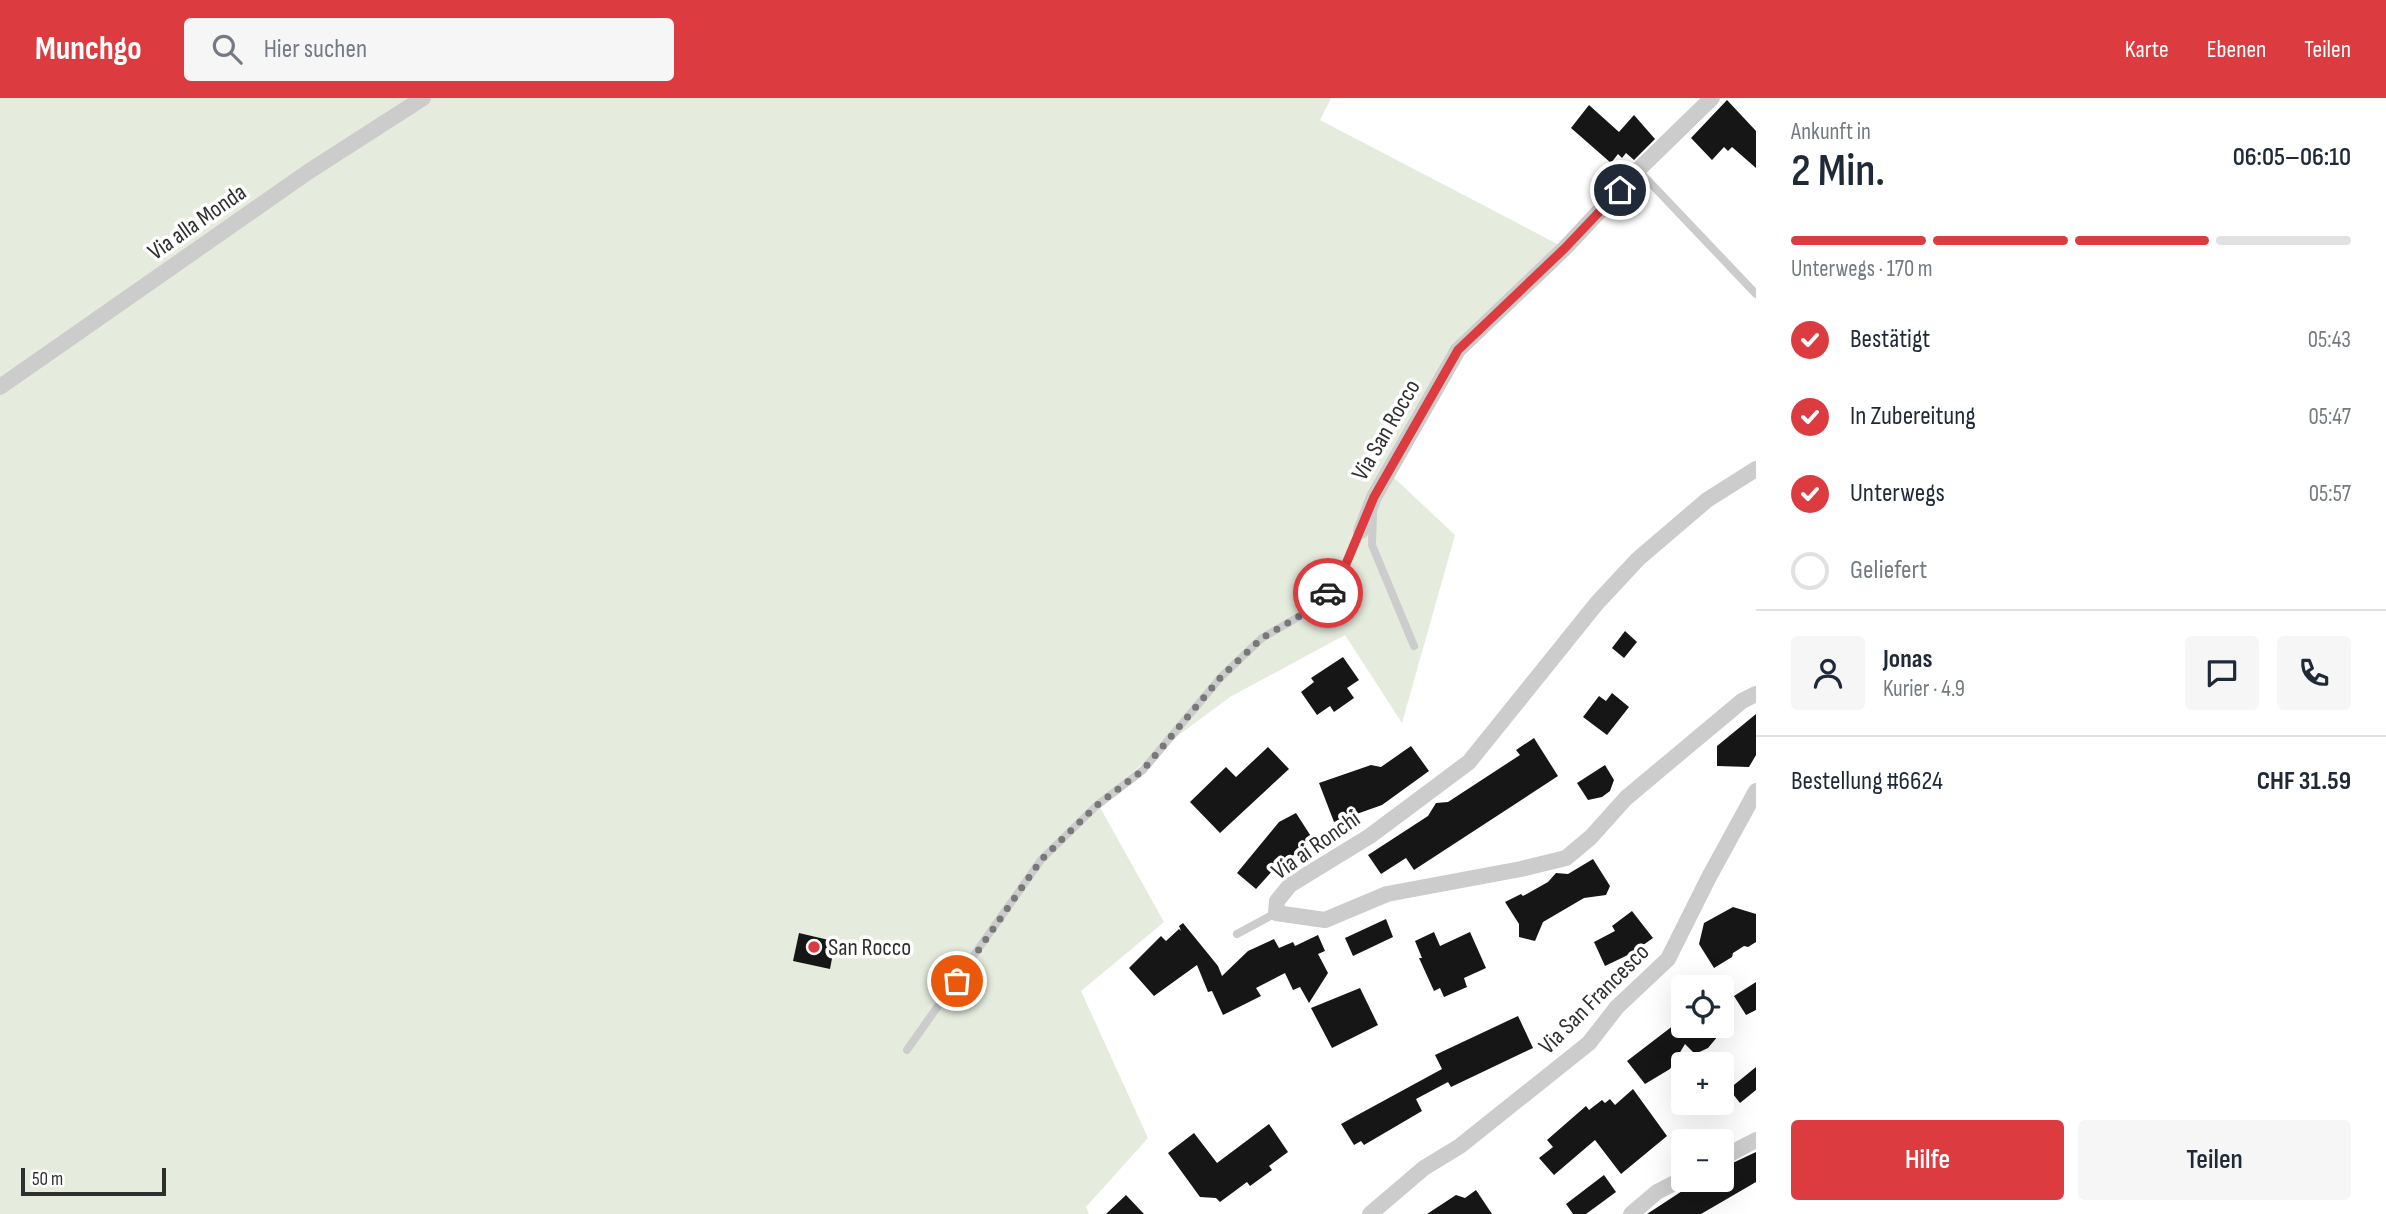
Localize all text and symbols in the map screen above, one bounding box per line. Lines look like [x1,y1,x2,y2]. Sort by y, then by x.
search box [184,18,674,81]
text: Munchgo [35,29,142,69]
icon: search [208,30,246,68]
text: Hier suchen [264,34,367,65]
text: Karte [2125,35,2169,64]
text: Ebenen [2207,35,2266,64]
text: Teilen [2304,35,2351,64]
text: Ankunft in [1791,118,1871,146]
text: 06:05–06:10 [2233,142,2351,173]
text: 2 Min. [1791,144,1885,199]
pin [1590,160,1650,220]
icon: home [1601,171,1639,209]
street label: Via alla Monda [142,178,252,266]
text: Unterwegs · 170 m [1791,255,1933,283]
icon: check [1791,321,1829,359]
text: Bestätigt [1850,324,1930,355]
text: 05:43 [2308,326,2351,354]
street label: Via San Rocco [1346,374,1426,486]
icon: check [1791,398,1829,436]
text: In Zubereitung [1850,401,1976,432]
text: 05:47 [2309,403,2351,431]
icon: check [1791,475,1829,513]
text: Unterwegs [1850,478,1945,509]
text: 05:57 [2309,480,2351,508]
text: Geliefert [1850,555,1927,586]
courier [1293,558,1363,628]
icon: car [1309,574,1347,612]
button: person [1791,636,1865,710]
button: chat [2185,636,2259,710]
button: phone [2277,636,2351,710]
text: Jonas [1883,644,1932,675]
text: Kurier · 4.9 [1883,675,1965,703]
text: Bestellung #6624 [1791,766,1943,797]
text: CHF 31.59 [2257,766,2351,797]
street label: Via ai Ronchi [1266,804,1366,886]
place label: San Rocco [828,933,911,962]
street label: Via San Francesco [1533,938,1655,1060]
marker: San Rocco [806,939,822,955]
pin [927,951,987,1011]
icon: bag [938,962,976,1000]
map controls [1671,975,1734,1192]
button: locate [1671,975,1734,1038]
button: + [1671,1052,1734,1115]
button: Hilfe [1791,1120,2064,1200]
button: Teilen [2078,1120,2351,1200]
button: − [1671,1129,1734,1192]
scale bar [21,1165,166,1197]
text: 50 m [32,1168,63,1191]

